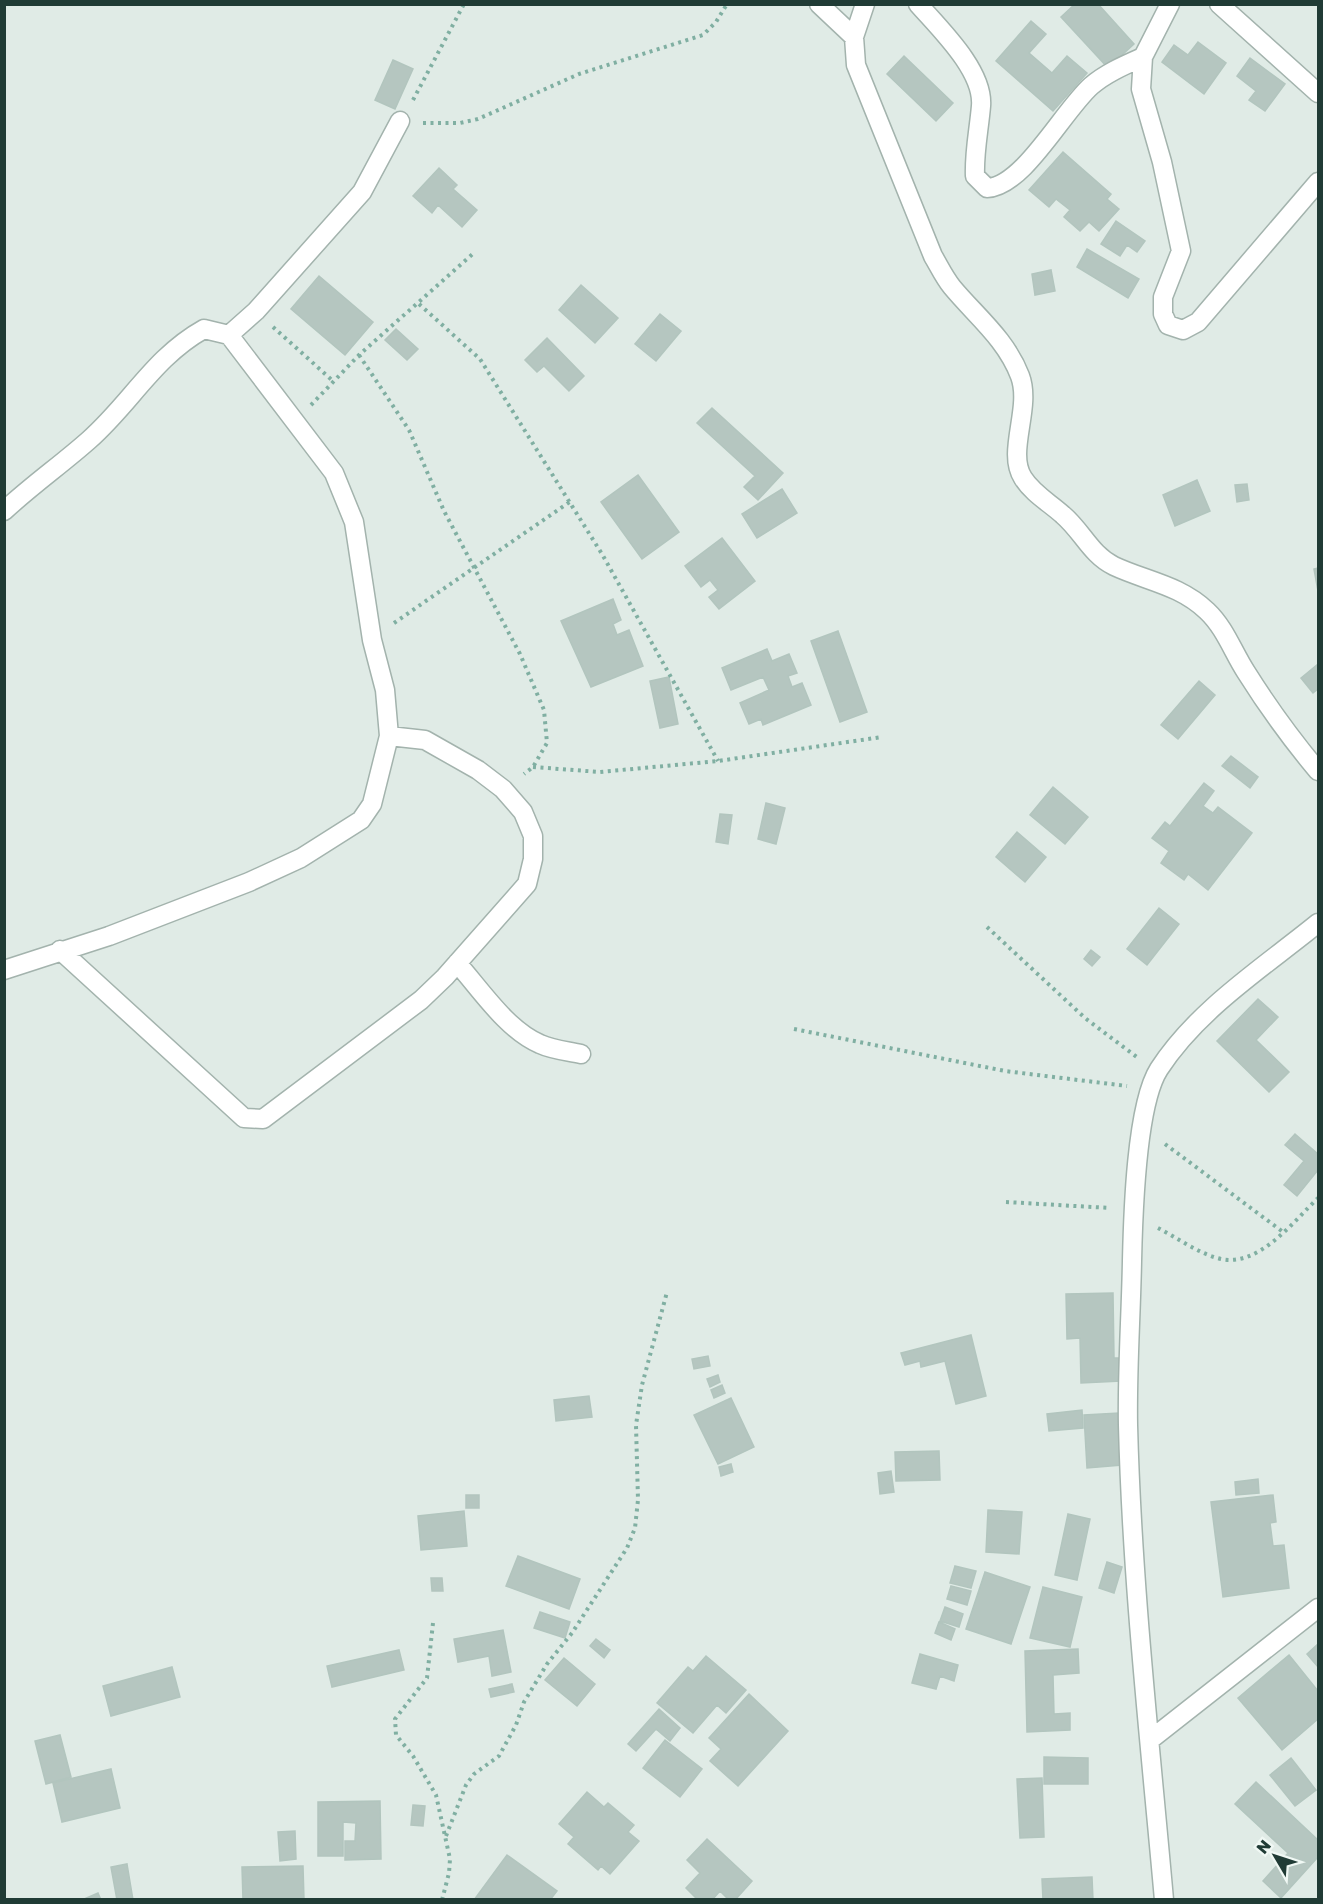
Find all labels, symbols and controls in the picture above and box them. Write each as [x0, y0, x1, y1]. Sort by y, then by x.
north arrow [1245, 1826, 1305, 1886]
text: N [1252, 1836, 1275, 1858]

